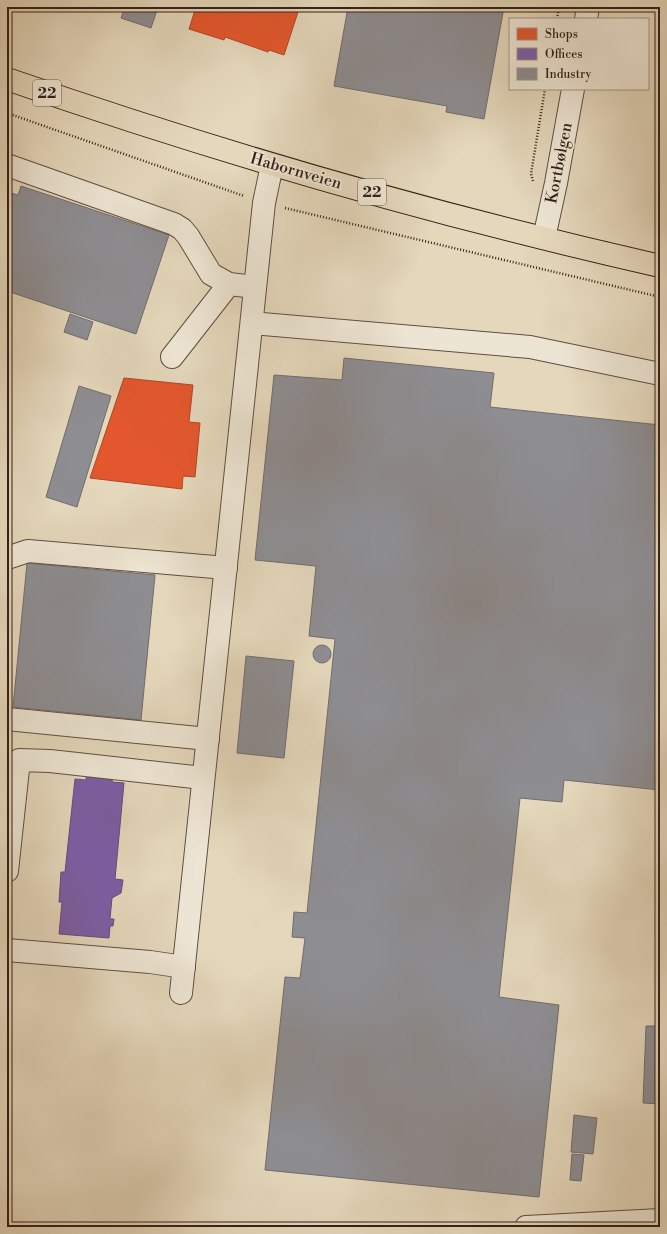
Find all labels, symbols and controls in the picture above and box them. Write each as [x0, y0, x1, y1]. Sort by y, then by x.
legend [509, 18, 649, 90]
text: Shops [545, 27, 578, 42]
text: Offices [545, 47, 583, 62]
text: Industry [545, 67, 592, 82]
road number: 22 [33, 80, 61, 106]
street label: Kortbølgen [541, 120, 577, 205]
street label: Habornveien [248, 148, 345, 194]
road number: 22 [358, 179, 386, 205]

